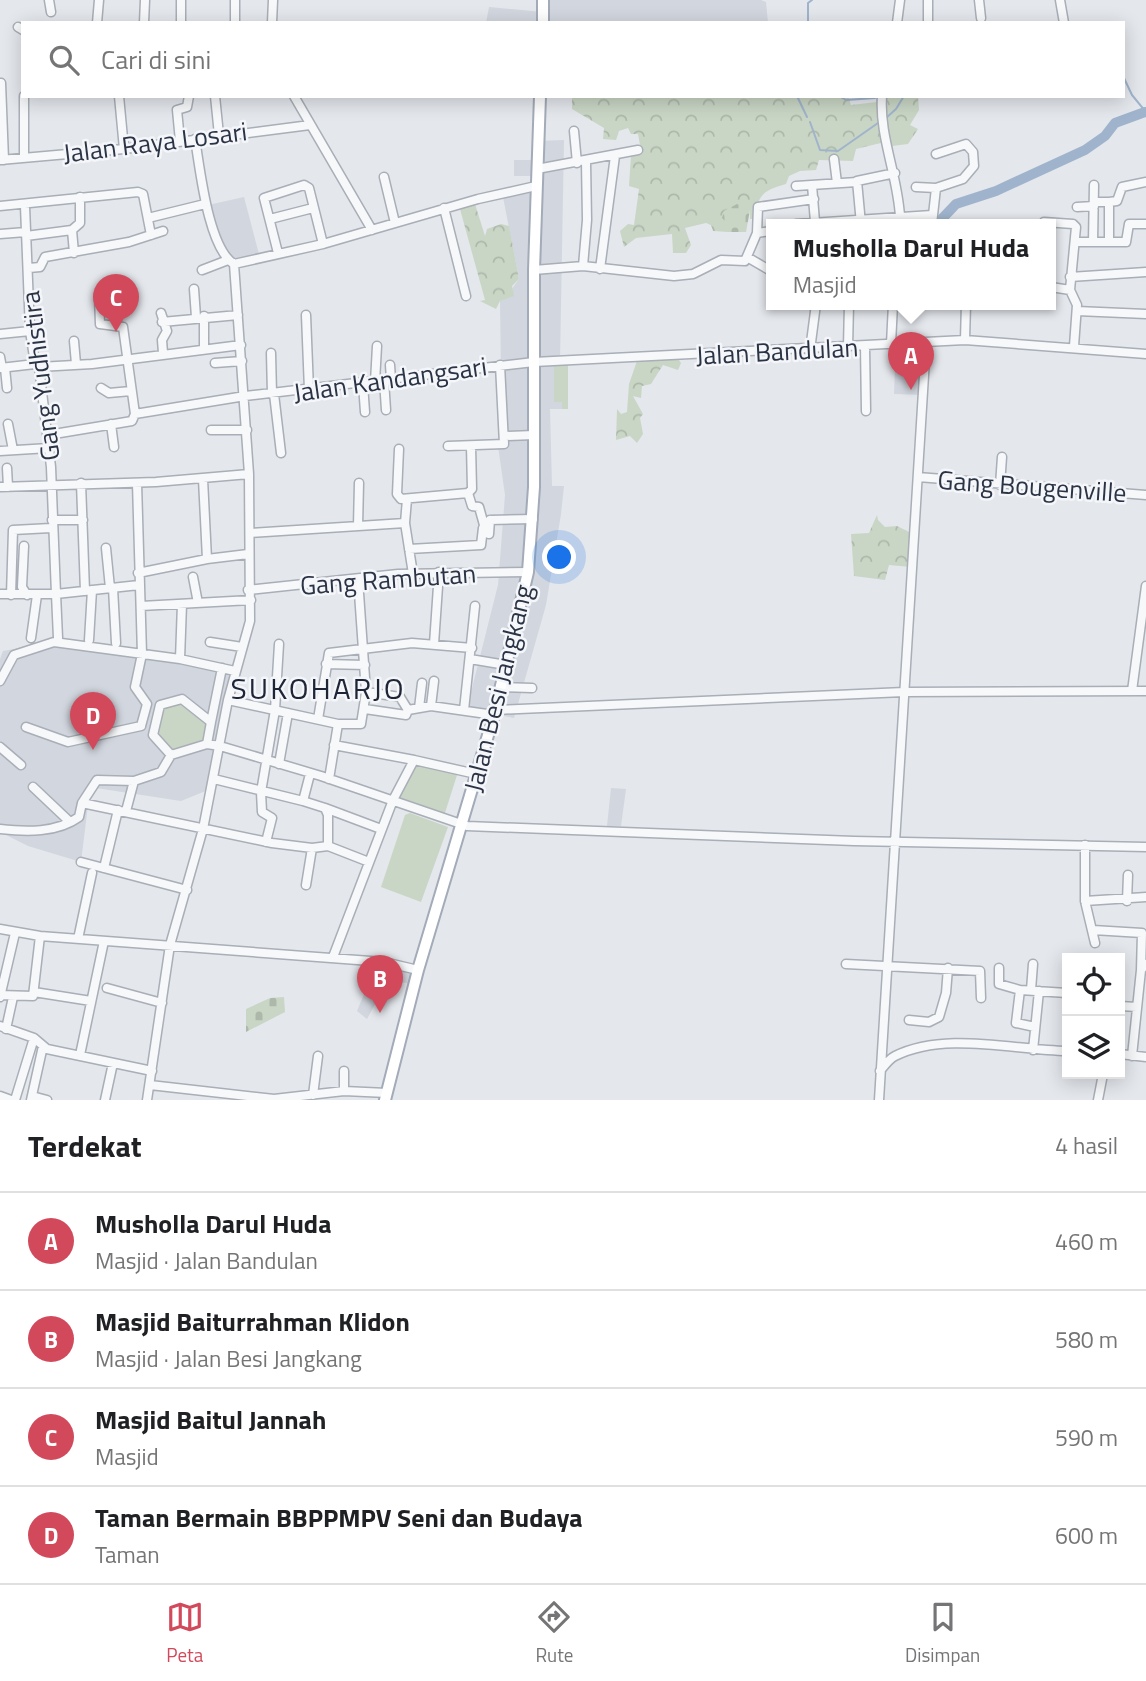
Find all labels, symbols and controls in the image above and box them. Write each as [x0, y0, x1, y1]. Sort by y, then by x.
search box [21, 21, 1125, 98]
text: Cari di sini [101, 40, 211, 79]
icon: search [45, 41, 83, 79]
street label: Jalan Raya Losari [61, 111, 249, 173]
popup [766, 219, 1056, 310]
text: Musholla Darul Huda [793, 228, 1029, 267]
text: Masjid [793, 267, 857, 302]
pin: C [93, 274, 139, 332]
street label: Gang Yudhistira [10, 289, 70, 463]
street label: Jalan Bandulan [695, 327, 859, 375]
pin: A [888, 332, 934, 390]
street label: Jalan Kandangsari [291, 346, 489, 412]
street label: Gang Bougenville [936, 460, 1128, 512]
your location [542, 540, 576, 574]
street label: Gang Rambutan [299, 553, 477, 605]
street label: Jalan Besi Jangkang [453, 580, 543, 796]
district label: SUKOHARJO [231, 665, 405, 711]
pin: D [70, 692, 116, 750]
map controls [1062, 953, 1125, 1079]
button: locate [1062, 953, 1125, 1016]
pin: B [357, 955, 403, 1013]
button: layers [1062, 1016, 1125, 1079]
text: Terdekat [28, 1123, 142, 1169]
text: 4 hasil [1055, 1128, 1118, 1163]
text: Musholla Darul Huda [95, 1204, 331, 1243]
text: A [44, 1224, 58, 1259]
text: 460 m [1055, 1224, 1118, 1259]
text: Masjid · Jalan Bandulan [95, 1243, 318, 1278]
text: Masjid Baiturrahman Klidon [95, 1302, 410, 1341]
text: B [44, 1322, 58, 1357]
text: 580 m [1055, 1322, 1118, 1357]
text: Masjid · Jalan Besi Jangkang [95, 1341, 362, 1376]
text: Masjid Baitul Jannah [95, 1400, 326, 1439]
text: C [45, 1420, 57, 1455]
text: 590 m [1055, 1420, 1118, 1455]
text: Masjid [95, 1439, 159, 1474]
text: Taman Bermain BBPPMPV Seni dan Budaya [95, 1498, 583, 1537]
text: D [44, 1518, 58, 1553]
text: 600 m [1055, 1518, 1118, 1553]
text: Taman [95, 1537, 160, 1572]
tab: Peta [166, 1598, 204, 1669]
tab: Rute [535, 1598, 573, 1669]
tab: Disimpan [905, 1598, 980, 1669]

